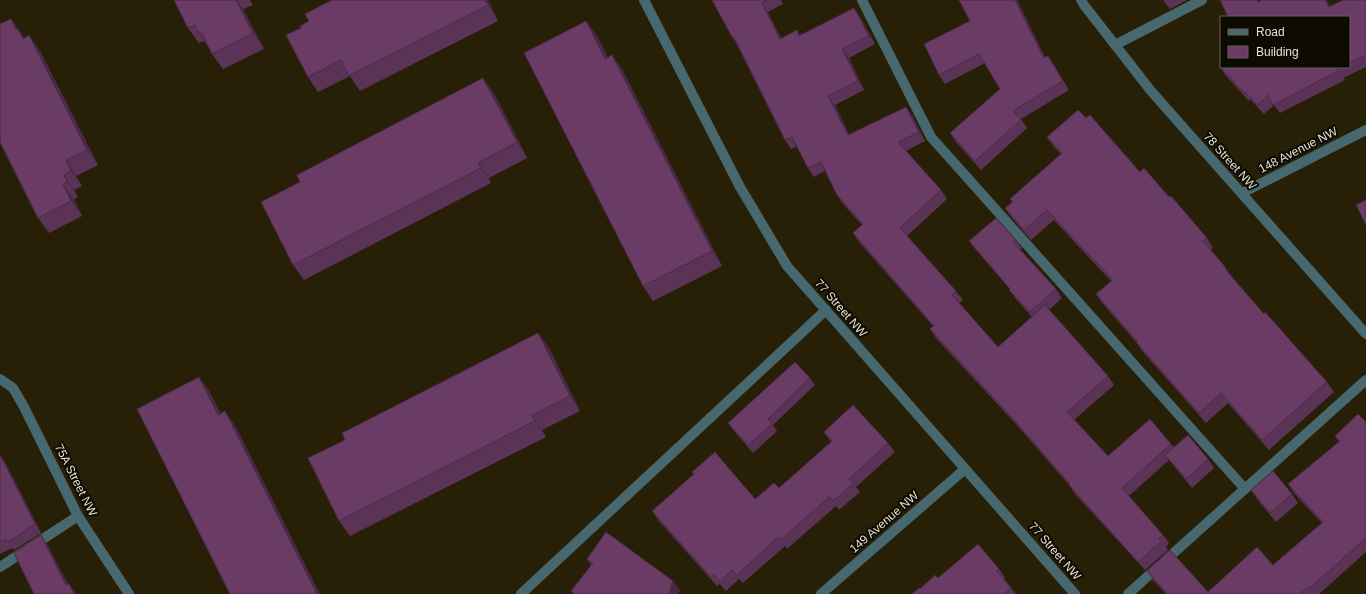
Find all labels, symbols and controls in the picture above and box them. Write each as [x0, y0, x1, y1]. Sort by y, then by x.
legend [1220, 16, 1350, 68]
text: Road [1256, 25, 1285, 39]
text: Building [1256, 45, 1299, 59]
street label: 148 Avenue NW [1256, 124, 1340, 176]
street label: 78 Street NW [1201, 130, 1260, 193]
street label: 77 Street NW [812, 276, 870, 340]
street label: 75A Street NW [52, 441, 101, 519]
street label: 149 Avenue NW [847, 488, 922, 556]
street label: 77 Street NW [1026, 519, 1084, 583]

